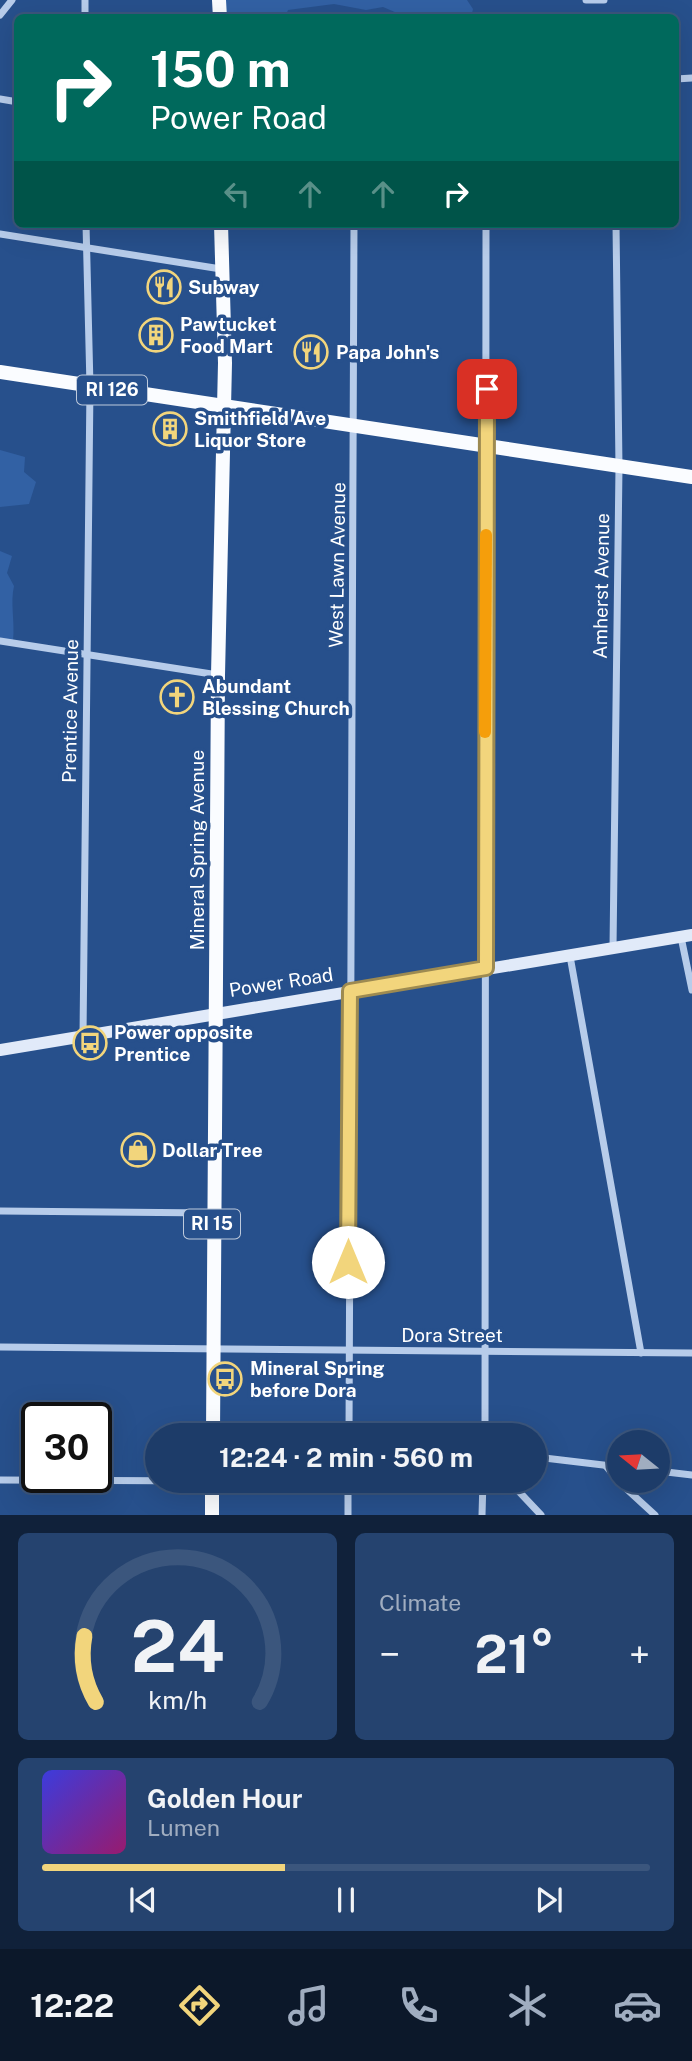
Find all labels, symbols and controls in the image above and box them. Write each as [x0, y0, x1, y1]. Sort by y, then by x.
text: 150 m [150, 40, 291, 98]
icon: right [35, 42, 126, 133]
text: Power Road [150, 99, 327, 136]
icon: left [218, 175, 256, 213]
icon: ahead [291, 175, 329, 213]
icon: ahead [364, 175, 402, 213]
icon: right [437, 175, 475, 213]
restaurant icon: Subway [145, 268, 183, 306]
place label: Subway [188, 276, 260, 298]
place label: Pawtucket Food Mart [180, 313, 276, 357]
building icon: Pawtucket Food Mart [137, 316, 175, 354]
restaurant icon: Papa John's [292, 333, 330, 371]
place label: Papa John's [336, 341, 439, 363]
pin [457, 359, 517, 419]
icon: arrive [468, 370, 506, 408]
road number: RI 126 [77, 376, 147, 404]
place label: Smithfield Ave Liquor Store [194, 407, 326, 451]
building icon: Smithfield Ave Liquor Store [151, 410, 189, 448]
street label: West Lawn Avenue [325, 482, 349, 648]
street label: Amherst Avenue [589, 513, 613, 659]
street label: Prentice Avenue [58, 639, 82, 783]
place label: Abundant Blessing Church [202, 675, 350, 719]
church icon: Abundant Blessing Church [158, 678, 196, 716]
street label: Mineral Spring Avenue [186, 750, 208, 950]
street label: Power Road [227, 963, 335, 1001]
place label: Power opposite Prentice [114, 1021, 253, 1065]
bus stop icon: Power opposite Prentice [71, 1024, 109, 1062]
shop icon: Dollar Tree [119, 1131, 157, 1169]
place label: Dollar Tree [162, 1139, 263, 1161]
road number: RI 15 [184, 1210, 240, 1238]
position arrow [311, 1225, 385, 1299]
street label: Dora Street [401, 1324, 503, 1346]
place label: Mineral Spring before Dora [250, 1357, 385, 1401]
bus stop icon: Mineral Spring before Dora [206, 1360, 244, 1398]
speed limit sign: 30 [21, 1402, 112, 1493]
north arrow [607, 1430, 670, 1493]
map controls [607, 1430, 670, 1493]
text: 12:24 · 2 min · 560 m [219, 1442, 473, 1473]
text: Climate [379, 1589, 461, 1616]
text: 24 [131, 1604, 224, 1689]
text: 21° [475, 1624, 554, 1685]
text: − [379, 1632, 400, 1677]
text: + [629, 1632, 650, 1677]
text: km/h [148, 1685, 207, 1715]
text: Golden Hour [147, 1783, 302, 1814]
text: Lumen [147, 1814, 220, 1841]
icon: previous [124, 1881, 162, 1919]
icon: pause [327, 1881, 365, 1919]
icon: next [530, 1881, 568, 1919]
icon: directions [175, 1981, 224, 2030]
icon: music [284, 1981, 333, 2030]
icon: phone [394, 1981, 443, 2030]
icon: climate [503, 1981, 552, 2030]
icon: car [613, 1981, 662, 2030]
text: 12:22 [30, 1987, 114, 2024]

